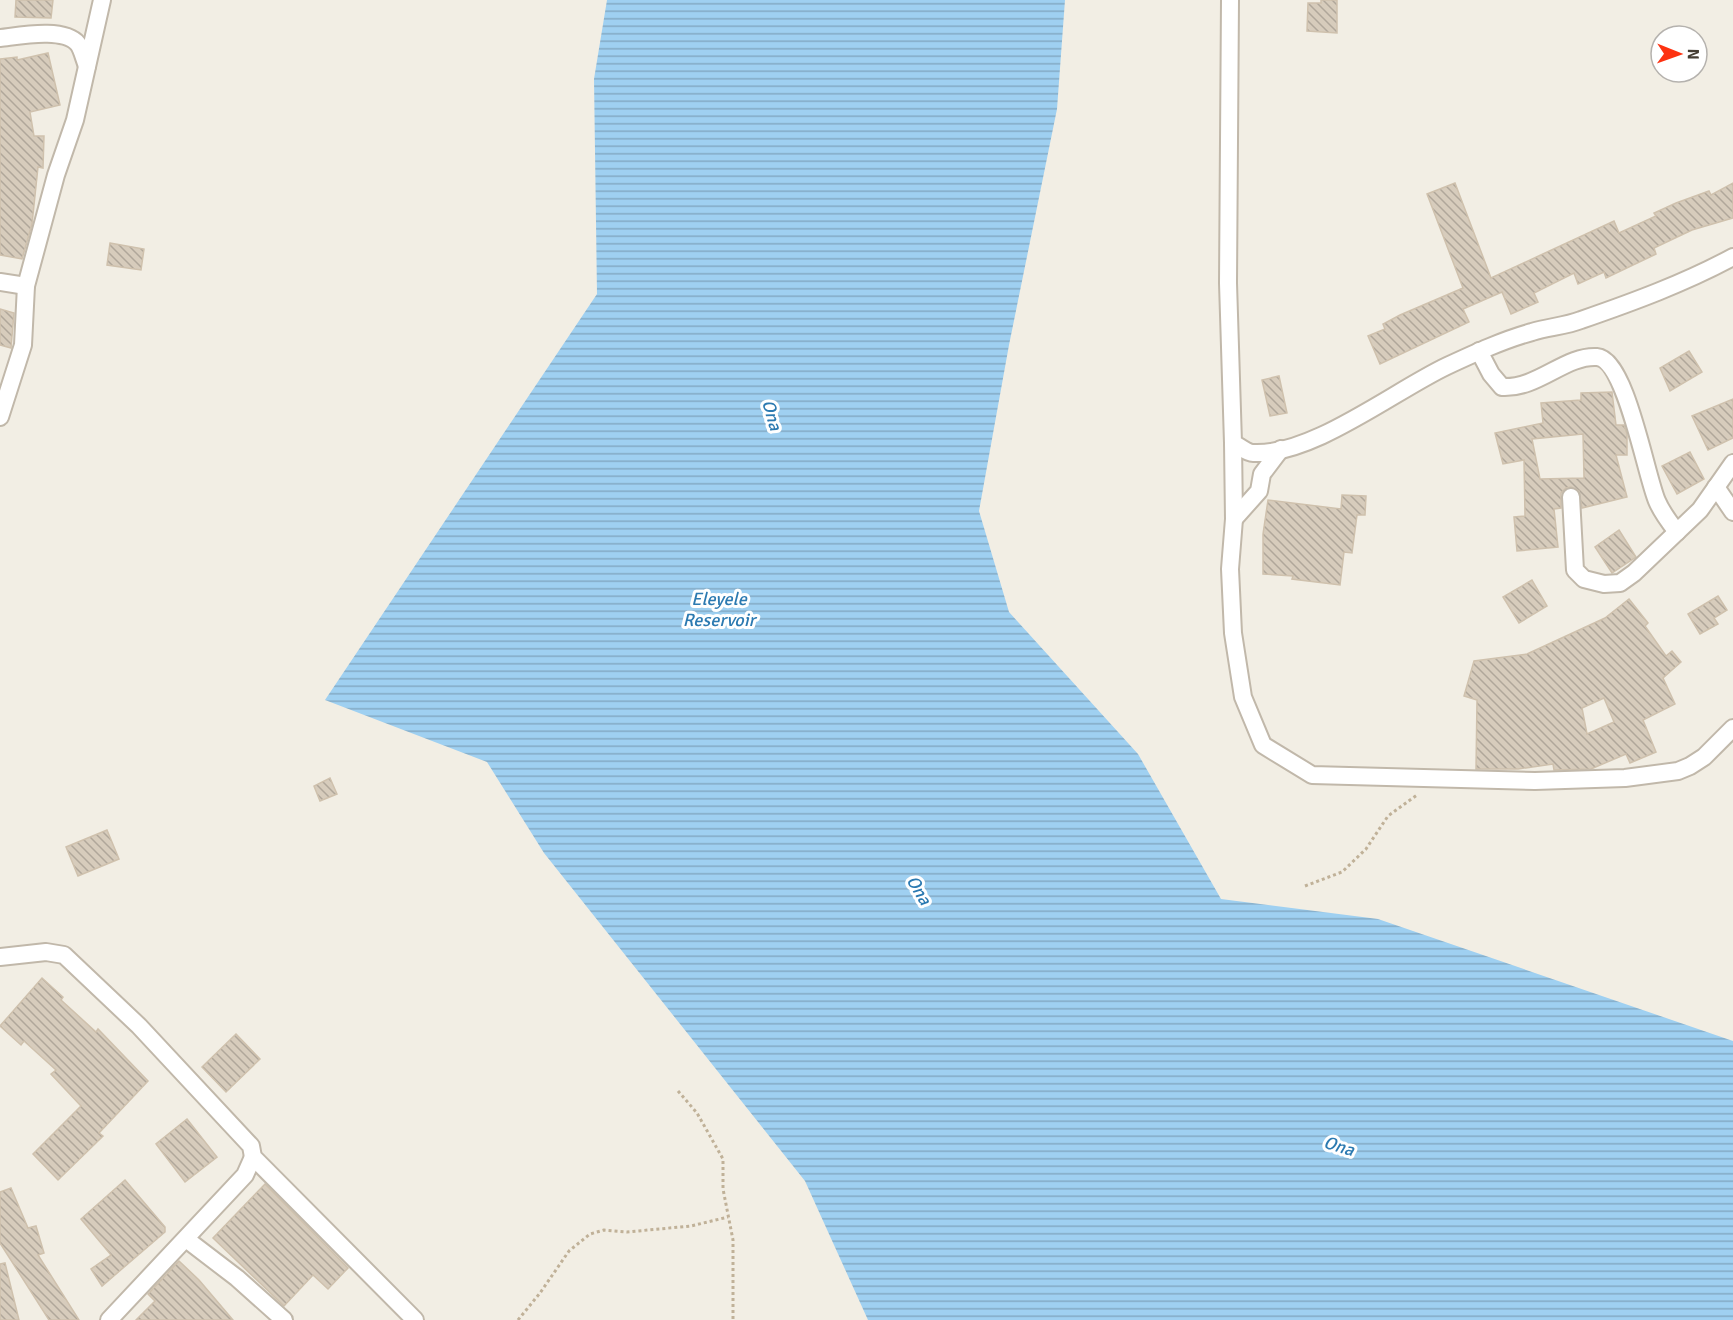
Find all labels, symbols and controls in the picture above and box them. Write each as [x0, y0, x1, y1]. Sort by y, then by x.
north arrow [1649, 24, 1709, 84]
text: N [1683, 49, 1703, 60]
water label: Ona [757, 397, 787, 434]
water label: Eleyele Reservoir [683, 588, 758, 631]
water label: Ona [902, 871, 937, 910]
water label: Ona [1321, 1131, 1358, 1161]

